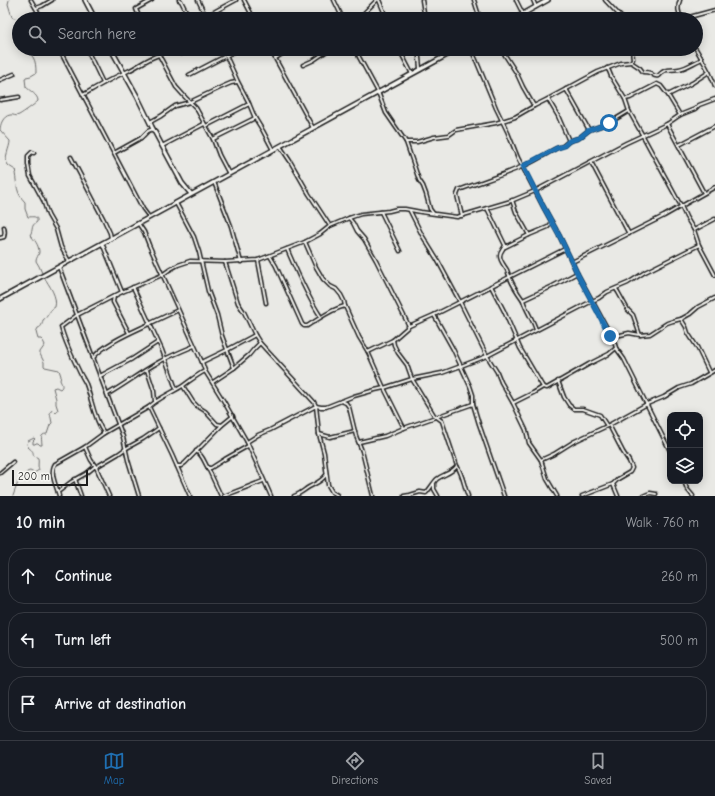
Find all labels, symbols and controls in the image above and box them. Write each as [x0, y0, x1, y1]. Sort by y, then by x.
search box [12, 12, 703, 56]
icon: search [26, 23, 48, 45]
text: Search here [58, 25, 136, 43]
route start [600, 114, 618, 132]
route end [601, 327, 619, 345]
map controls [667, 412, 703, 484]
button: locate [667, 412, 703, 448]
button: layers [667, 448, 703, 484]
scale bar [12, 468, 88, 487]
text: 200 m [18, 470, 50, 483]
text: 10 min [16, 513, 65, 532]
text: Walk · 760 m [626, 515, 699, 530]
icon: ahead [17, 565, 39, 587]
text: Continue [55, 567, 112, 585]
text: 260 m [661, 569, 698, 584]
icon: left [17, 629, 39, 651]
text: Turn left [55, 631, 111, 649]
text: 500 m [660, 633, 698, 648]
icon: arrive [17, 693, 39, 715]
text: Arrive at destination [55, 695, 186, 713]
tab: Map [103, 750, 125, 787]
tab: Directions [331, 750, 378, 787]
tab: Saved [584, 750, 612, 787]

